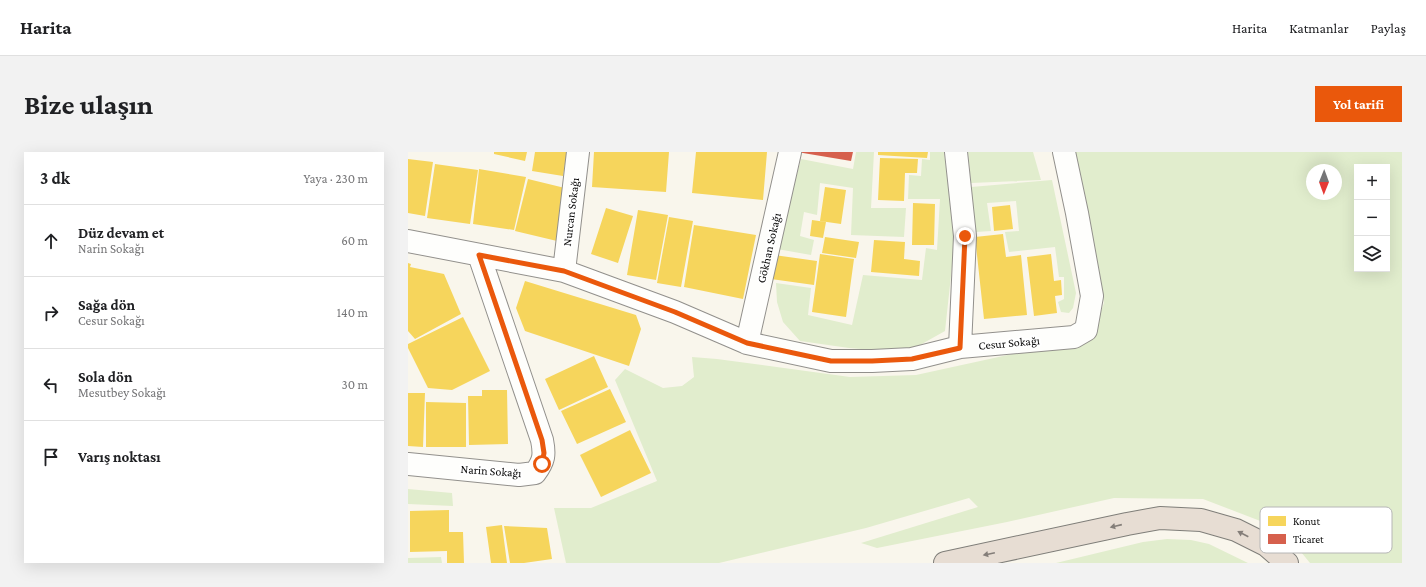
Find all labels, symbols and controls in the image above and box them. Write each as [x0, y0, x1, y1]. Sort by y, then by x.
text: Harita [20, 17, 71, 38]
text: Harita [1232, 20, 1267, 36]
text: Katmanlar [1289, 20, 1349, 36]
text: Paylaş [1371, 20, 1406, 36]
button: Yol tarifi [1315, 86, 1402, 122]
text: Bize ulaşın [24, 89, 153, 120]
north arrow [1306, 164, 1342, 200]
map controls [1354, 164, 1390, 272]
button: + [1354, 164, 1390, 200]
text: 3 dk [40, 169, 70, 188]
text: Yaya · 230 m [303, 171, 368, 186]
street label: Nurcan Sokağı [560, 177, 582, 247]
button: − [1354, 200, 1390, 236]
street label: Gökhan Sokağı [754, 211, 784, 285]
text: Düz devam et [78, 225, 164, 241]
route end [956, 227, 974, 245]
icon: ahead [40, 230, 62, 252]
text: 60 m [341, 233, 368, 248]
button: layers [1354, 236, 1390, 272]
text: Narin Sokağı [78, 241, 144, 256]
text: Sağa dön [78, 297, 135, 313]
icon: right [40, 302, 62, 324]
text: 140 m [337, 305, 368, 320]
text: Cesur Sokağı [78, 313, 145, 328]
street label: Cesur Sokağı [978, 333, 1040, 353]
text: Sola dön [78, 369, 133, 385]
icon: left [40, 374, 62, 396]
text: 30 m [342, 377, 368, 392]
text: Mesutbey Sokağı [78, 385, 166, 400]
icon: arrive [40, 446, 62, 468]
text: Varış noktası [78, 449, 161, 465]
route start [533, 455, 551, 473]
street label: Narin Sokağı [460, 462, 522, 480]
legend [1260, 507, 1392, 553]
text: Konut [1293, 515, 1320, 527]
one-way arrow [1110, 524, 1123, 530]
one-way arrow [1238, 531, 1249, 537]
text: Ticaret [1293, 533, 1324, 545]
one-way arrow [983, 551, 995, 557]

